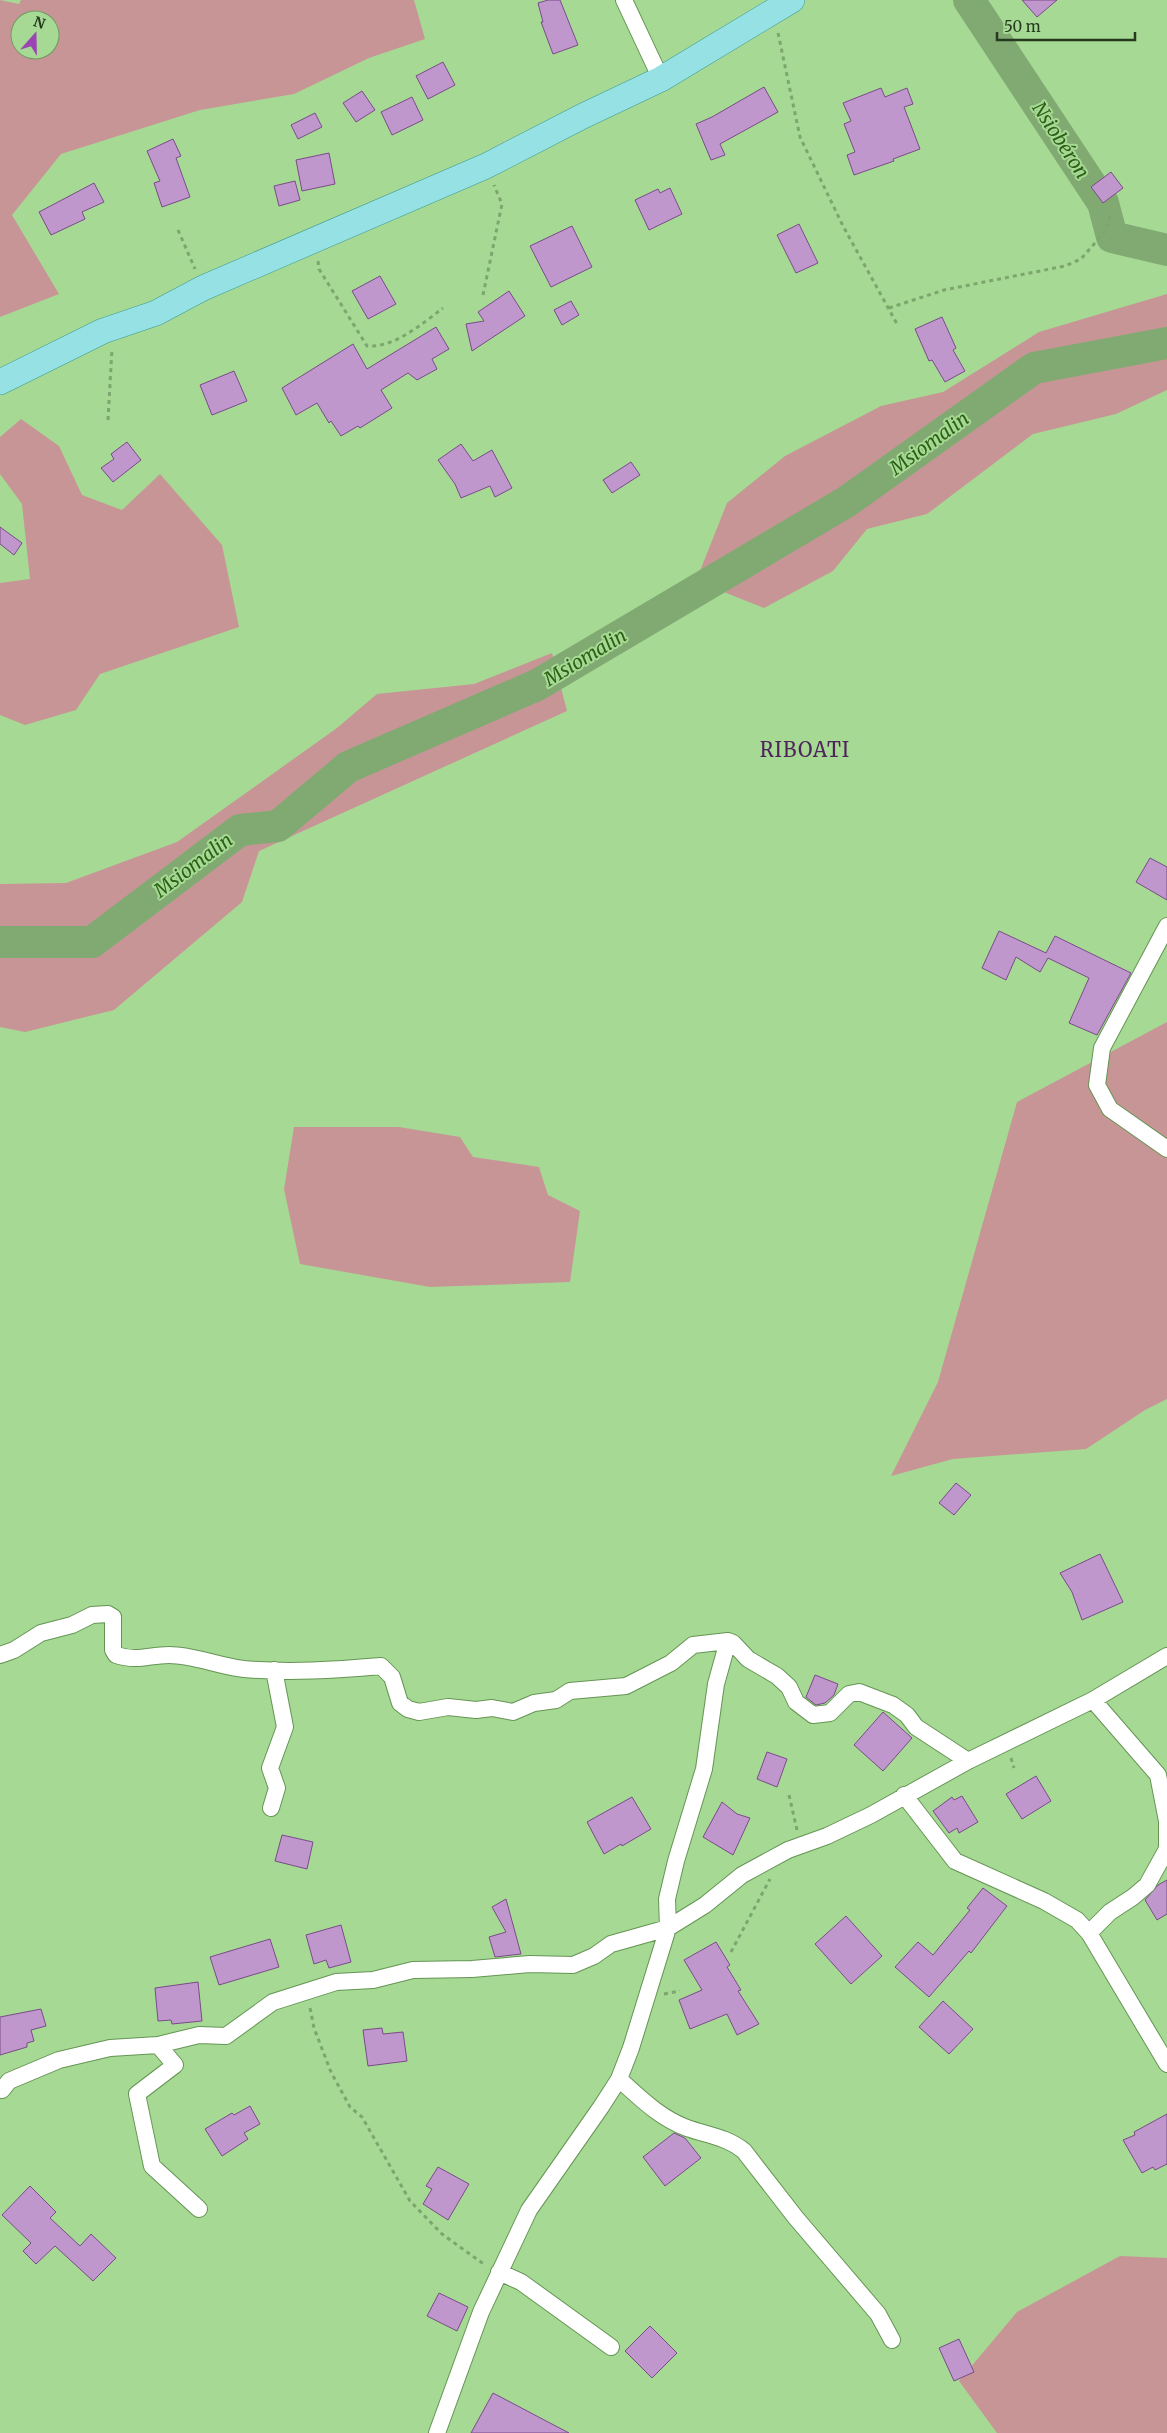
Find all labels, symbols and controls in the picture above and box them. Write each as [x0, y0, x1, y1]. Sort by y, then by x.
north arrow [10, 10, 60, 60]
scale bar [997, 10, 1134, 42]
text: N [31, 12, 48, 33]
text: 50 m [1004, 17, 1041, 36]
water label: Nsiobéron [1027, 97, 1095, 183]
water label: Msiomalin [884, 406, 973, 480]
water label: Msiomalin [538, 623, 631, 692]
district label: RIBOATI [760, 737, 850, 762]
water label: Msiomalin [148, 828, 237, 903]

